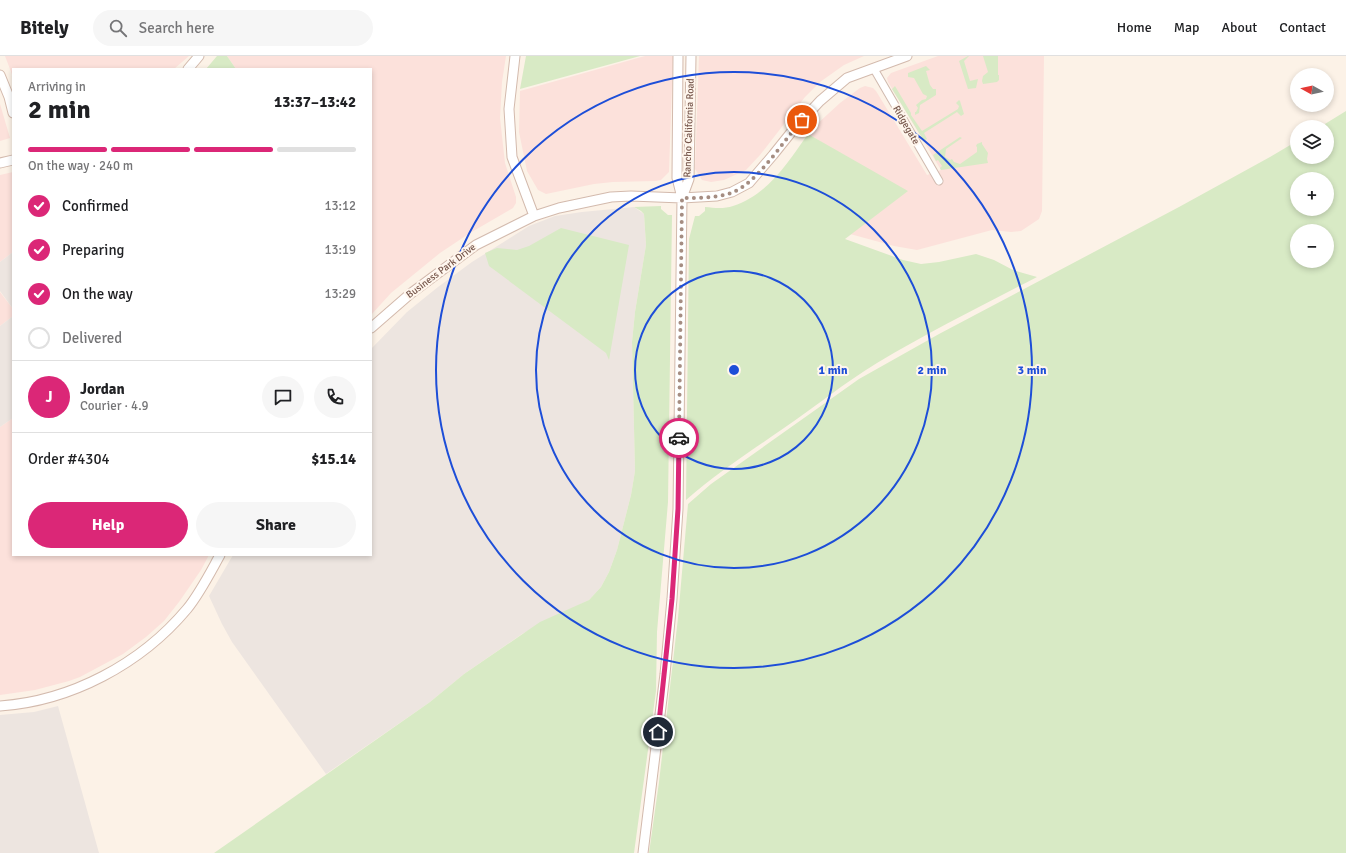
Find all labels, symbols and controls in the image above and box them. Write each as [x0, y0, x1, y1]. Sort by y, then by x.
search box [93, 10, 373, 46]
text: Bitely [20, 16, 69, 40]
icon: search [107, 17, 129, 39]
text: Search here [139, 19, 214, 37]
text: Home [1117, 19, 1152, 36]
text: Map [1174, 19, 1199, 36]
text: About [1221, 19, 1257, 36]
text: Contact [1279, 19, 1326, 36]
north arrow [1290, 68, 1334, 112]
map controls [1290, 68, 1334, 268]
street label: Rancho California Road [681, 78, 697, 178]
text: Arriving in [28, 79, 86, 95]
text: 13:37–13:42 [274, 93, 356, 111]
text: 2 min [28, 94, 91, 126]
pin [785, 103, 819, 137]
street label: Ridgegate [890, 103, 922, 147]
icon: bag [791, 109, 813, 131]
button: layers [1290, 120, 1334, 164]
text: On the way · 240 m [28, 158, 133, 174]
button: + [1290, 172, 1334, 216]
icon: check [28, 195, 50, 217]
text: Confirmed [62, 197, 129, 215]
text: 13:12 [324, 198, 356, 214]
button: − [1290, 224, 1334, 268]
icon: check [28, 239, 50, 261]
text: Preparing [62, 241, 125, 259]
street label: Business Park Drive [404, 241, 478, 301]
text: 13:19 [324, 242, 356, 258]
icon: check [28, 283, 50, 305]
text: On the way [62, 285, 133, 303]
text: 13:29 [324, 286, 356, 302]
text: Delivered [62, 329, 122, 347]
centre of rings [727, 363, 741, 377]
text: 1 min [819, 363, 848, 378]
text: 2 min [918, 363, 947, 378]
text: 3 min [1018, 363, 1047, 378]
button: chat [262, 376, 304, 418]
button: phone [314, 376, 356, 418]
text: Jordan [80, 380, 125, 398]
text: J [45, 388, 53, 406]
text: Courier · 4.9 [80, 398, 149, 414]
courier [659, 418, 699, 458]
icon: car [668, 427, 690, 449]
text: Order #4304 [28, 450, 110, 468]
text: $15.14 [311, 450, 356, 468]
button: Help [28, 502, 188, 548]
button: Share [196, 502, 356, 548]
pin [641, 715, 675, 749]
icon: home [647, 721, 669, 743]

